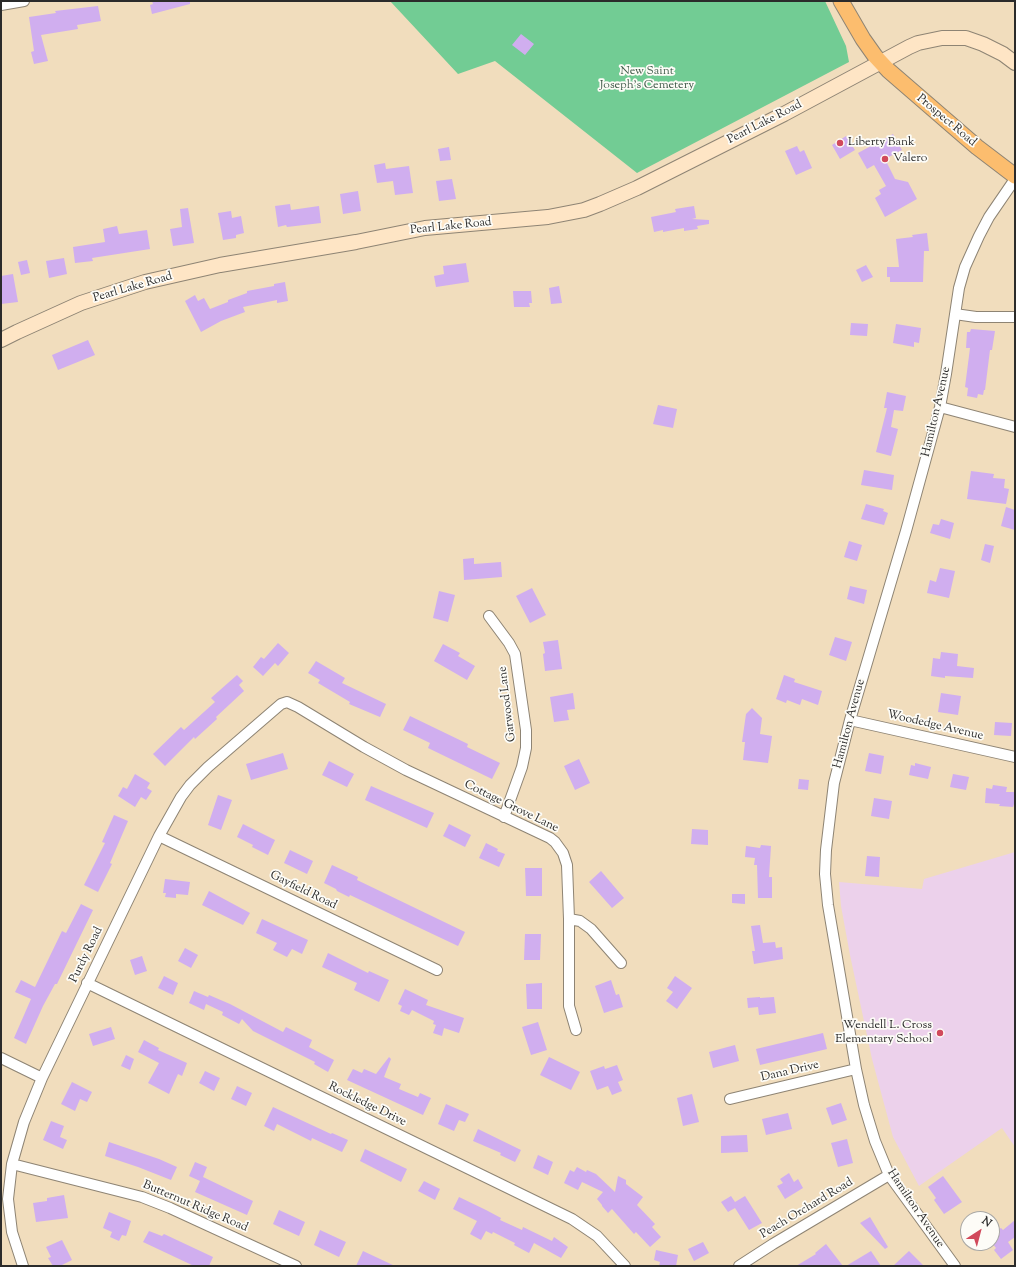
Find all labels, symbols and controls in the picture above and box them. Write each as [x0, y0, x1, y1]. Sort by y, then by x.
park label: New Saint Joseph's Cemetery [600, 65, 694, 93]
street label: Prospect Road [913, 92, 979, 150]
street label: Pearl Lake Road [725, 98, 805, 148]
place label: Liberty Bank [848, 136, 915, 150]
marker: Liberty Bank [835, 138, 845, 148]
place label: Valero [893, 152, 927, 166]
marker: Valero [880, 154, 890, 164]
street label: Pearl Lake Road [410, 216, 492, 238]
street label: Pearl Lake Road [92, 270, 174, 306]
street label: Hamilton Avenue [920, 366, 954, 458]
street label: Garwood Lane [496, 665, 520, 743]
street label: Hamilton Avenue [831, 678, 869, 770]
street label: Woodedge Avenue [886, 708, 984, 744]
street label: Cottage Grove Lane [461, 778, 561, 836]
street label: Gayfield Road [267, 869, 339, 913]
street label: Purdy Road [67, 925, 107, 985]
place label: Wendell L. Cross Elementary School [835, 1019, 932, 1047]
marker: Wendell L. Cross Elementary School [935, 1028, 945, 1038]
street label: Dana Drive [760, 1058, 820, 1086]
street label: Rockledge Drive [326, 1080, 408, 1130]
street label: Hamilton Avenue [883, 1167, 947, 1251]
street label: Peach Orchard Road [758, 1176, 856, 1242]
street label: Butternut Ridge Road [140, 1178, 250, 1236]
north arrow [960, 1211, 1000, 1251]
text: N [978, 1213, 995, 1231]

